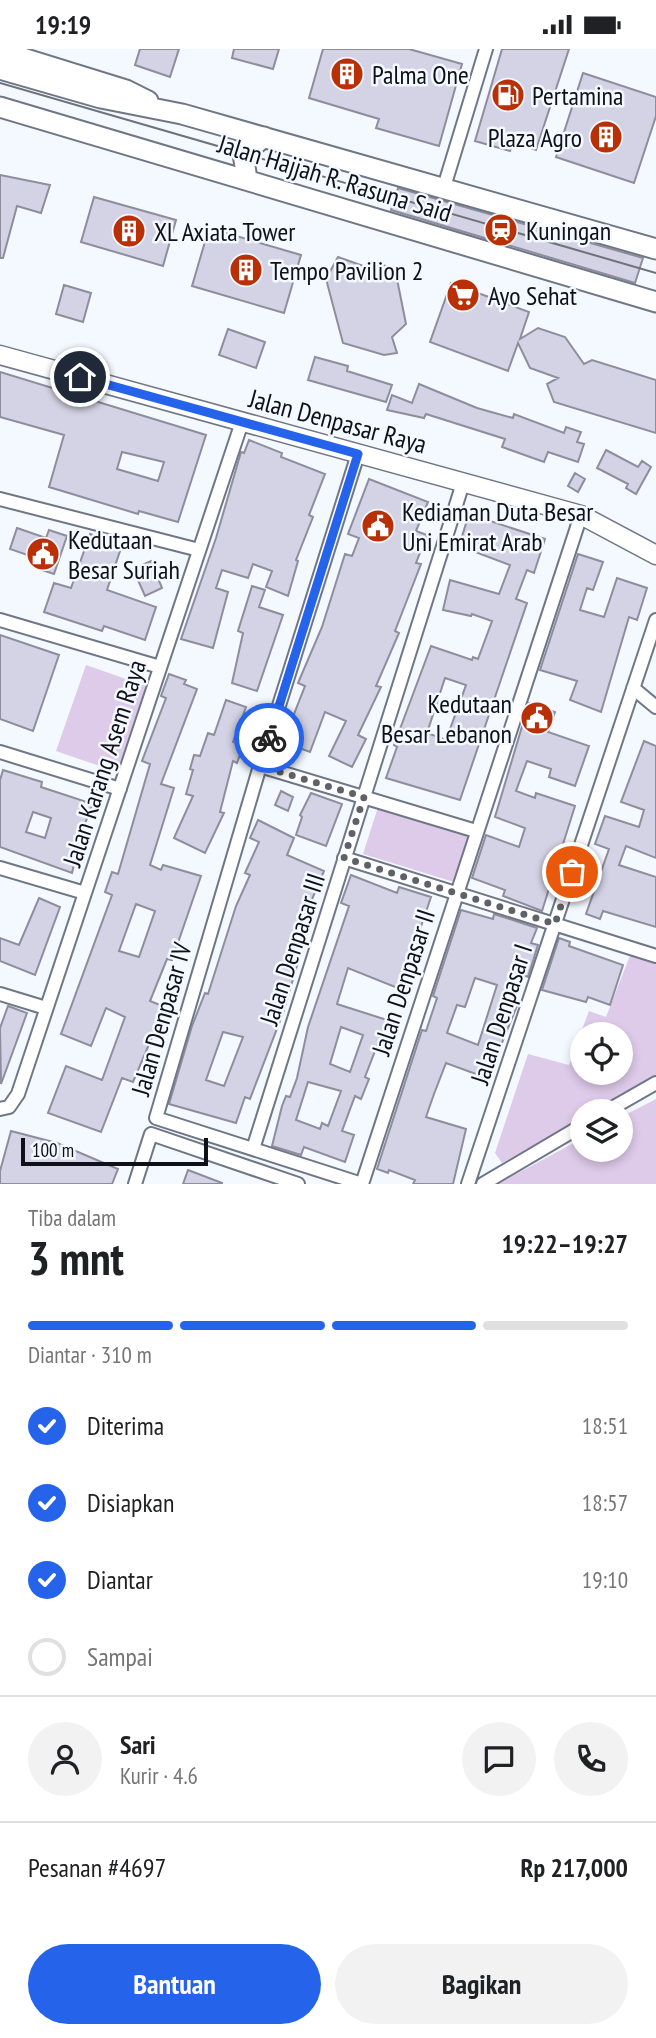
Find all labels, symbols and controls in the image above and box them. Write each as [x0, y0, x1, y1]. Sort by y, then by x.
text: 19:19 [35, 8, 91, 41]
building icon: Palma One [328, 55, 366, 93]
place label: Palma One [372, 58, 469, 91]
fuel station icon: Pertamina [489, 76, 527, 114]
place label: Pertamina [532, 79, 623, 112]
building icon: Plaza Agro [587, 118, 625, 156]
place label: Plaza Agro [488, 121, 582, 154]
street label: Jalan Hajjah R. Rasuna Said [213, 126, 456, 229]
station icon: Kuningan [482, 211, 520, 249]
building icon: XL Axiata Tower [110, 212, 148, 250]
place label: Kuningan [526, 214, 611, 247]
place label: XL Axiata Tower [154, 215, 295, 248]
building icon: Tempo Pavilion 2 [227, 251, 265, 289]
place label: Tempo Pavilion 2 [270, 254, 423, 287]
supermarket icon: Ayo Sehat [444, 276, 482, 314]
place label: Ayo Sehat [488, 279, 577, 312]
pin [50, 347, 110, 407]
icon: home [61, 358, 99, 396]
street label: Jalan Denpasar Raya [245, 381, 430, 461]
place label: Kediaman Duta Besar Uni Emirat Arab [402, 495, 593, 558]
public building icon: Kediaman Duta Besar Uni Emirat Arab [359, 507, 397, 545]
place label: Kedutaan Besar Suriah [68, 523, 180, 586]
public building icon: Kedutaan Besar Suriah [24, 535, 62, 573]
street label: Jalan Karang Asem Raya [55, 656, 153, 871]
place label: Kedutaan Besar Lebanon [381, 687, 512, 750]
public building icon: Kedutaan Besar Lebanon [518, 699, 556, 737]
courier [234, 703, 304, 773]
icon: bike [250, 719, 288, 757]
pin [542, 842, 602, 902]
icon: bag [553, 853, 591, 891]
street label: Jalan Denpasar III [252, 869, 332, 1030]
street label: Jalan Denpasar II [364, 905, 442, 1060]
street label: Jalan Denpasar IV [123, 938, 199, 1100]
street label: Jalan Denpasar I [463, 940, 539, 1089]
map controls [570, 1022, 633, 1162]
button: locate [570, 1022, 633, 1085]
button: layers [570, 1099, 633, 1162]
scale bar [21, 1135, 208, 1167]
text: 100 m [32, 1138, 74, 1162]
text: Tiba dalam [28, 1203, 116, 1232]
text: 19:22–19:27 [501, 1227, 628, 1260]
text: 3 mnt [28, 1228, 124, 1288]
text: Diantar · 310 m [28, 1340, 152, 1369]
icon: check [28, 1407, 66, 1445]
text: Diterima [87, 1409, 164, 1442]
text: 18:51 [582, 1411, 628, 1440]
icon: check [28, 1484, 66, 1522]
text: Disiapkan [87, 1486, 174, 1519]
text: 18:57 [582, 1488, 628, 1517]
icon: check [28, 1561, 66, 1599]
text: Diantar [87, 1563, 153, 1596]
text: 19:10 [582, 1565, 628, 1594]
text: Sampai [87, 1640, 153, 1673]
button: person [28, 1722, 102, 1796]
button: chat [462, 1722, 536, 1796]
button: phone [554, 1722, 628, 1796]
text: Sari [120, 1728, 156, 1761]
text: Kurir · 4.6 [120, 1761, 198, 1790]
text: Pesanan #4697 [28, 1851, 166, 1884]
text: Rp 217,000 [520, 1851, 628, 1884]
button: Bantuan [28, 1944, 321, 2024]
button: Bagikan [335, 1944, 628, 2024]

